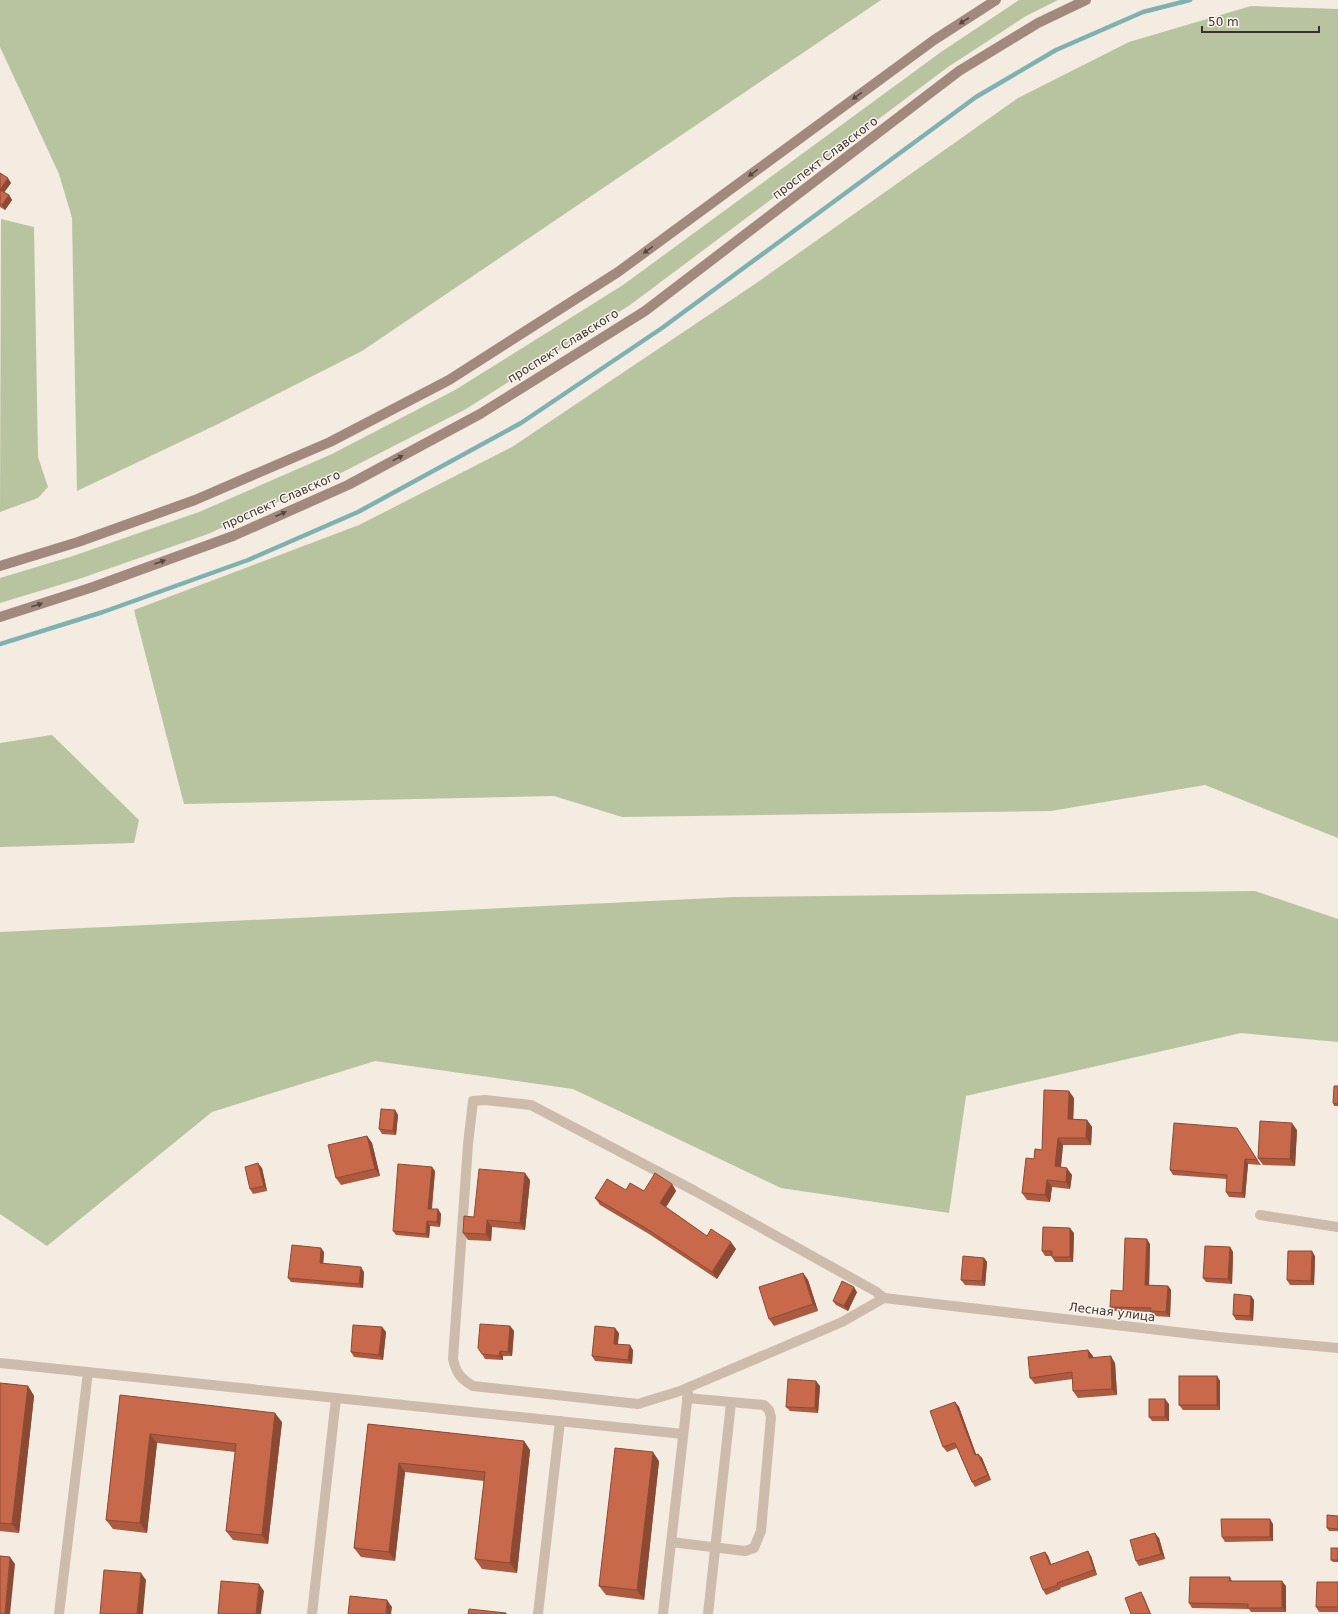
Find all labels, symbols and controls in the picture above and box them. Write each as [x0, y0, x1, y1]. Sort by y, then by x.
scale bar [1202, 8, 1319, 34]
text: 50 m [1208, 15, 1239, 29]
one-way arrow [958, 17, 969, 25]
one-way arrow [852, 92, 863, 100]
street label: проспект Славского [770, 114, 880, 202]
one-way arrow [747, 169, 758, 177]
one-way arrow [642, 246, 653, 254]
street label: проспект Славского [505, 306, 621, 386]
one-way arrow [392, 454, 404, 461]
street label: проспект Славского [220, 468, 342, 532]
one-way arrow [275, 511, 287, 517]
one-way arrow [154, 559, 166, 565]
one-way arrow [31, 602, 43, 608]
street label: Лесная улица [1068, 1300, 1156, 1324]

